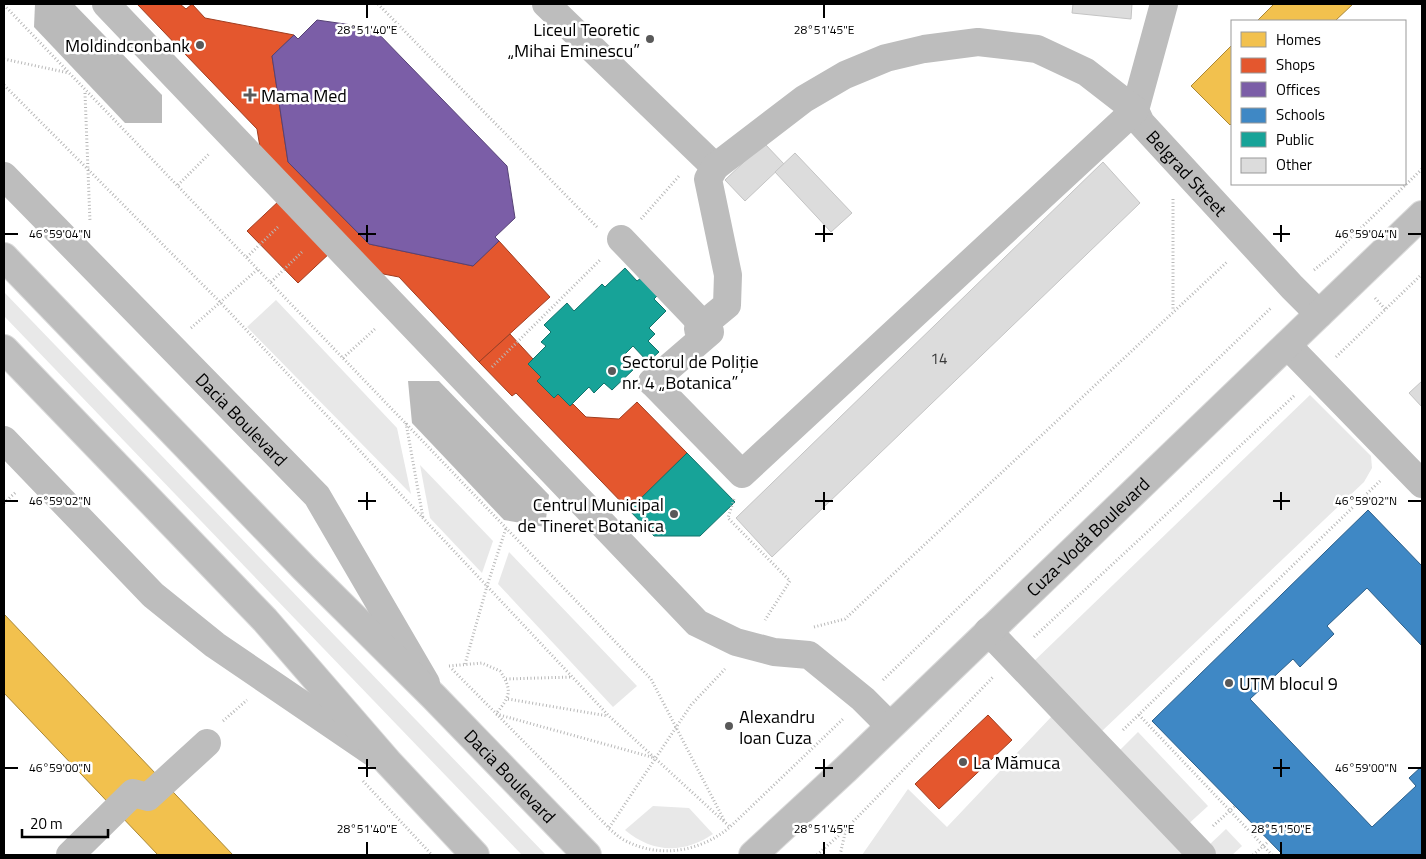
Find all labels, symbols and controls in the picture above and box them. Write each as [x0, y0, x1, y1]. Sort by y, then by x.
place label: Liceul Teoretic „Mihai Eminescu” [508, 16, 640, 64]
text: 28°51'40"E [337, 20, 398, 39]
text: 28°51'45"E [794, 20, 855, 39]
legend [1231, 20, 1406, 185]
text: Homes [1276, 28, 1321, 51]
place label: Moldindconbank [65, 32, 190, 59]
marker: Liceul Teoretic „Mihai Eminescu” [644, 33, 656, 45]
marker: Moldindconbank [194, 39, 206, 51]
text: Shops [1276, 53, 1315, 76]
text: Offices [1276, 78, 1320, 101]
place label: Mama Med [261, 82, 347, 109]
marker: Mama Med [243, 88, 257, 102]
text: Schools [1276, 103, 1325, 126]
street label: Belgrad Street [1140, 124, 1234, 223]
text: Public [1276, 128, 1314, 151]
text: Other [1276, 153, 1312, 176]
text: 46°59'04"N [29, 224, 91, 243]
text: 46°59'04"N [1335, 224, 1397, 243]
house number: 14 [931, 347, 947, 370]
place label: Sectorul de Poliție nr. 4 „Botanica” [622, 348, 759, 396]
marker: Sectorul de Poliție nr. 4 „Botanica” [606, 365, 618, 377]
street label: Dacia Boulevard [189, 366, 294, 472]
street label: Cuza-Vodă Boulevard [1020, 471, 1155, 602]
text: 46°59'02"N [29, 491, 91, 510]
place label: Centrul Municipal de Tineret Botanica [518, 491, 664, 539]
text: 46°59'02"N [1335, 491, 1397, 510]
marker: Centrul Municipal de Tineret Botanica [668, 508, 680, 520]
place label: UTM blocul 9 [1239, 670, 1338, 697]
marker: UTM blocul 9 [1223, 677, 1235, 689]
place label: Alexandru Ioan Cuza [739, 703, 815, 751]
marker: Alexandru Ioan Cuza [723, 720, 735, 732]
street label: Dacia Boulevard [458, 723, 562, 829]
place label: La Mămuca [973, 749, 1060, 776]
marker: La Mămuca [957, 756, 969, 768]
text: 46°59'00"N [29, 758, 91, 777]
text: 46°59'00"N [1335, 758, 1397, 777]
scale bar [22, 806, 109, 838]
text: 20 m [30, 812, 63, 835]
text: 28°51'40"E [337, 819, 398, 838]
text: 28°51'45"E [794, 819, 855, 838]
text: 28°51'50"E [1251, 819, 1312, 838]

